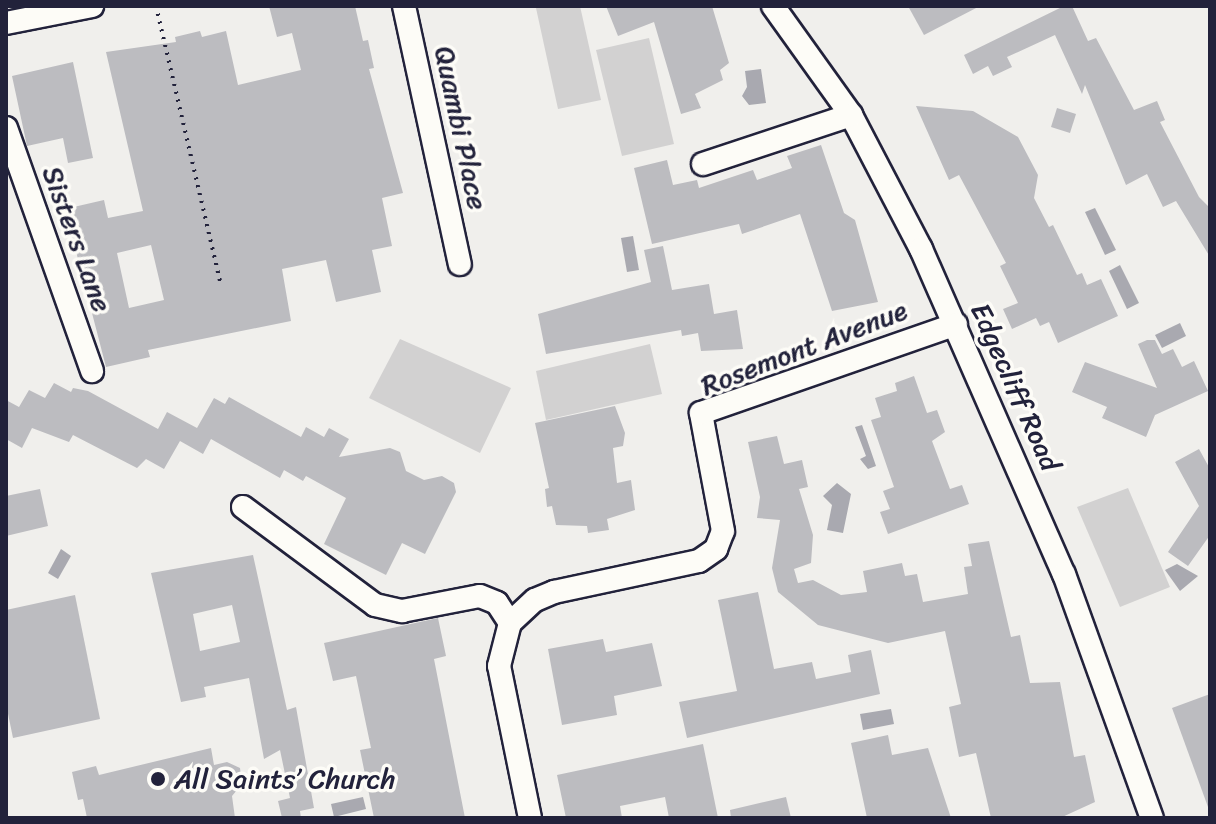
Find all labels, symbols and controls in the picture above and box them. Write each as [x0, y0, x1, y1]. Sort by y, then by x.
street label: Quambi Place [427, 43, 495, 213]
street label: Sisters Lane [35, 161, 119, 317]
street label: Rosemont Avenue [696, 293, 912, 403]
street label: Edgecliff Road [963, 298, 1067, 476]
place label: All Saints’ Church [174, 762, 394, 796]
marker: All Saints’ Church [149, 770, 167, 788]

